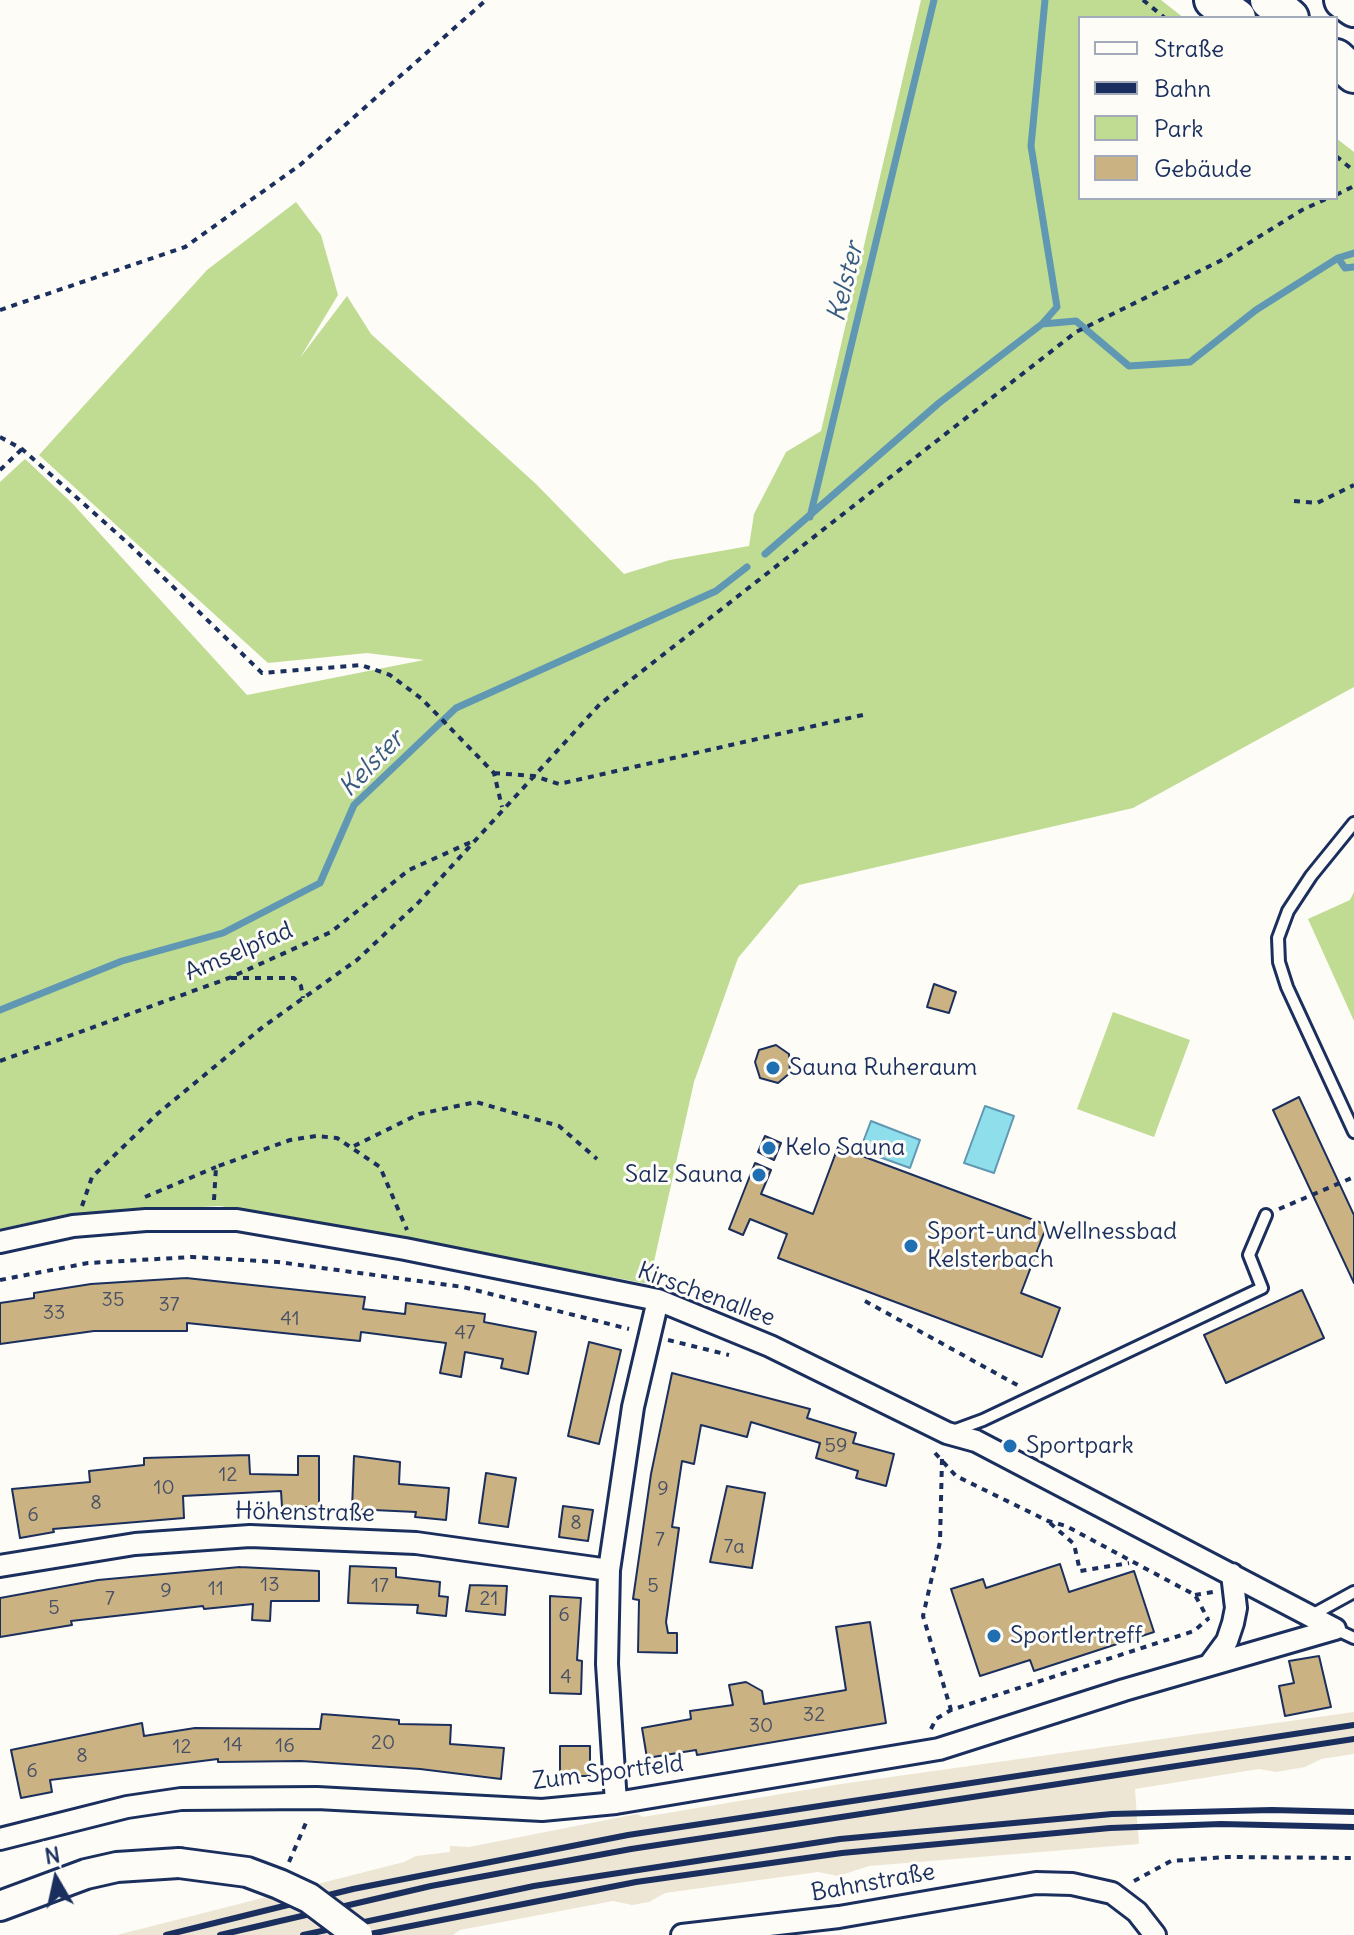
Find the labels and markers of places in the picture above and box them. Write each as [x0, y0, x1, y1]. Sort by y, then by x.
place label: Sauna Ruheraum [789, 1054, 977, 1082]
marker: Sauna Ruheraum [764, 1059, 782, 1077]
place label: Kelo Sauna [785, 1134, 905, 1162]
marker: Kelo Sauna [760, 1139, 778, 1157]
place label: Salz Sauna [625, 1161, 743, 1189]
marker: Salz Sauna [750, 1166, 768, 1184]
place label: Sport-und Wellnessbad Kelsterbach [927, 1218, 1177, 1274]
marker: Sport-und Wellnessbad Kelsterbach [902, 1237, 920, 1255]
place label: Sportpark [1026, 1432, 1134, 1460]
marker: Sportpark [1001, 1437, 1019, 1455]
place label: Sportlertreff [1010, 1622, 1142, 1650]
marker: Sportlertreff [985, 1627, 1003, 1645]

